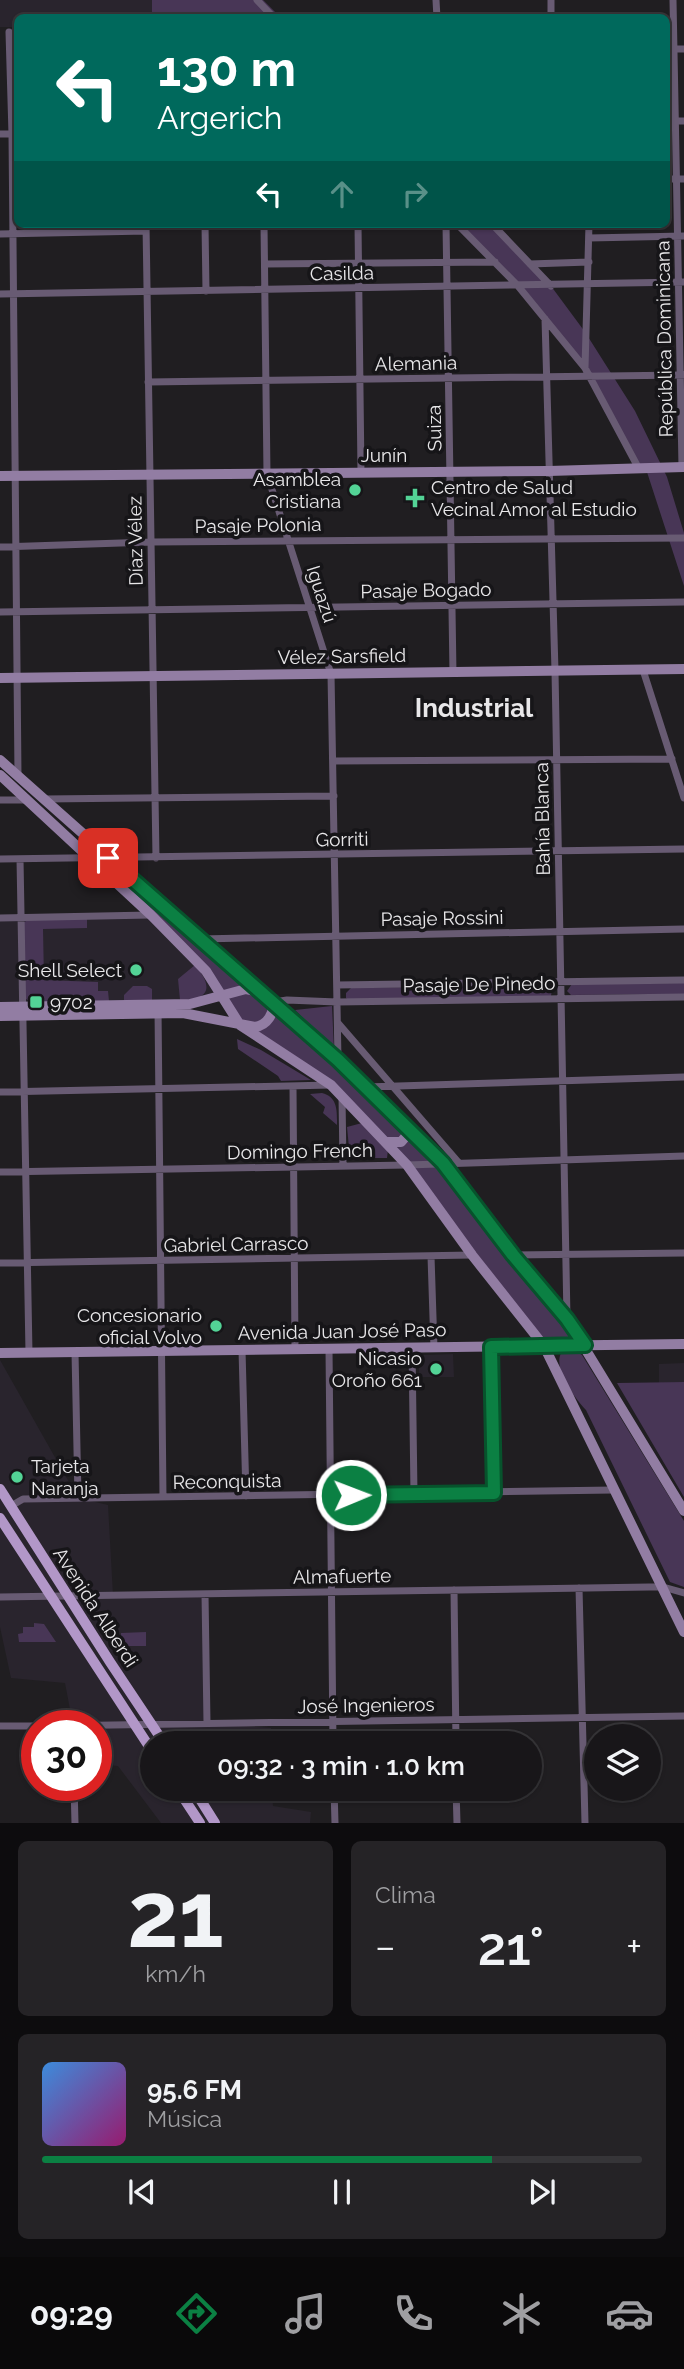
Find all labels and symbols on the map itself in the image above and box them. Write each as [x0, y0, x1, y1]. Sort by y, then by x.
street label: República Dominicana [651, 240, 677, 438]
street label: Casilda [310, 261, 374, 285]
street label: Alemania [375, 351, 457, 375]
street label: Suiza [423, 404, 445, 452]
street label: Junín [361, 444, 407, 466]
place label: Asamblea Cristiana [253, 468, 341, 512]
place label: Centro de Salud Vecinal Amor al Estudio [431, 476, 637, 520]
marker: Asamblea Cristiana [347, 482, 363, 498]
marker: Centro de Salud Vecinal Amor al Estudio [405, 488, 425, 508]
street label: Díaz Vélez [123, 496, 147, 586]
street label: Pasaje Polonia [194, 513, 322, 537]
street label: Iguazú [302, 563, 342, 625]
street label: Pasaje Bogado [360, 578, 492, 602]
street label: Vélez Sarsfield [278, 644, 406, 668]
district label: Industrial [415, 693, 534, 723]
street label: Bahía Blanca [530, 762, 554, 876]
pin [78, 828, 138, 888]
street label: Gorriti [315, 828, 369, 850]
street label: Pasaje Rossini [380, 906, 504, 930]
place label: Shell Select [18, 959, 123, 981]
marker: Shell Select [128, 962, 144, 978]
street label: Pasaje De Pinedo [402, 972, 556, 996]
place label: 9702 [50, 991, 93, 1013]
marker: 9702 [28, 994, 44, 1010]
street label: Domingo French [227, 1139, 373, 1163]
street label: Gabriel Carrasco [163, 1232, 309, 1256]
place label: Concesionario oficial Volvo [77, 1304, 202, 1348]
marker: Concesionario oficial Volvo [208, 1318, 224, 1334]
street label: Avenida Juan José Paso [237, 1318, 447, 1344]
place label: Nicasio Oroño 661 [332, 1347, 422, 1391]
marker: Nicasio Oroño 661 [428, 1361, 444, 1377]
place label: Tarjeta Naranja [31, 1455, 99, 1499]
position arrow [314, 1458, 388, 1532]
marker: Tarjeta Naranja [9, 1469, 25, 1485]
street label: Reconquista [172, 1469, 282, 1493]
street label: Avenida Alberdi [49, 1543, 143, 1671]
street label: Almafuerte [293, 1564, 391, 1588]
street label: José Ingenieros [297, 1693, 435, 1717]
speed limit sign: 30 [21, 1710, 112, 1801]

